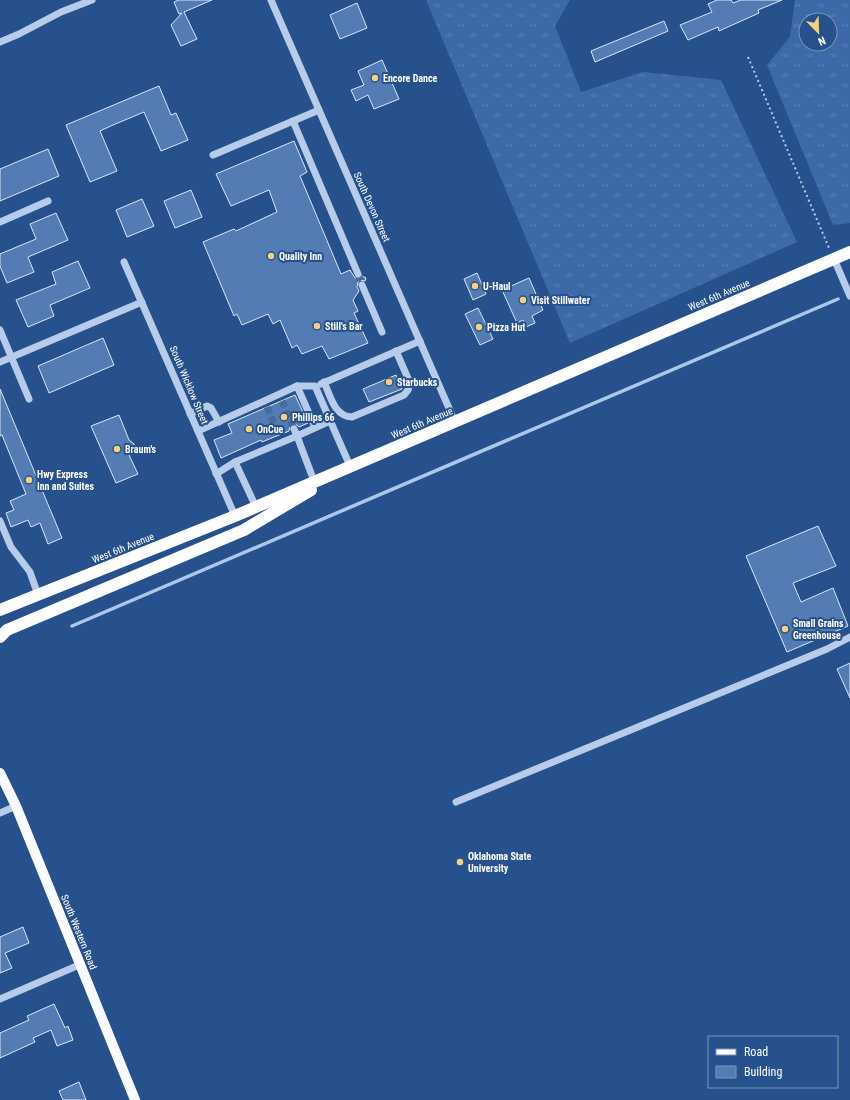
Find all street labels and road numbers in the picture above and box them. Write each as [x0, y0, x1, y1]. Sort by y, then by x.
street label: South Devon Street [352, 170, 392, 244]
street label: West 6th Avenue [687, 277, 752, 313]
street label: South Wicklow Street [168, 344, 210, 426]
street label: West 6th Avenue [390, 405, 455, 441]
street label: West 6th Avenue [90, 530, 156, 565]
street label: South Western Road [59, 893, 99, 971]

